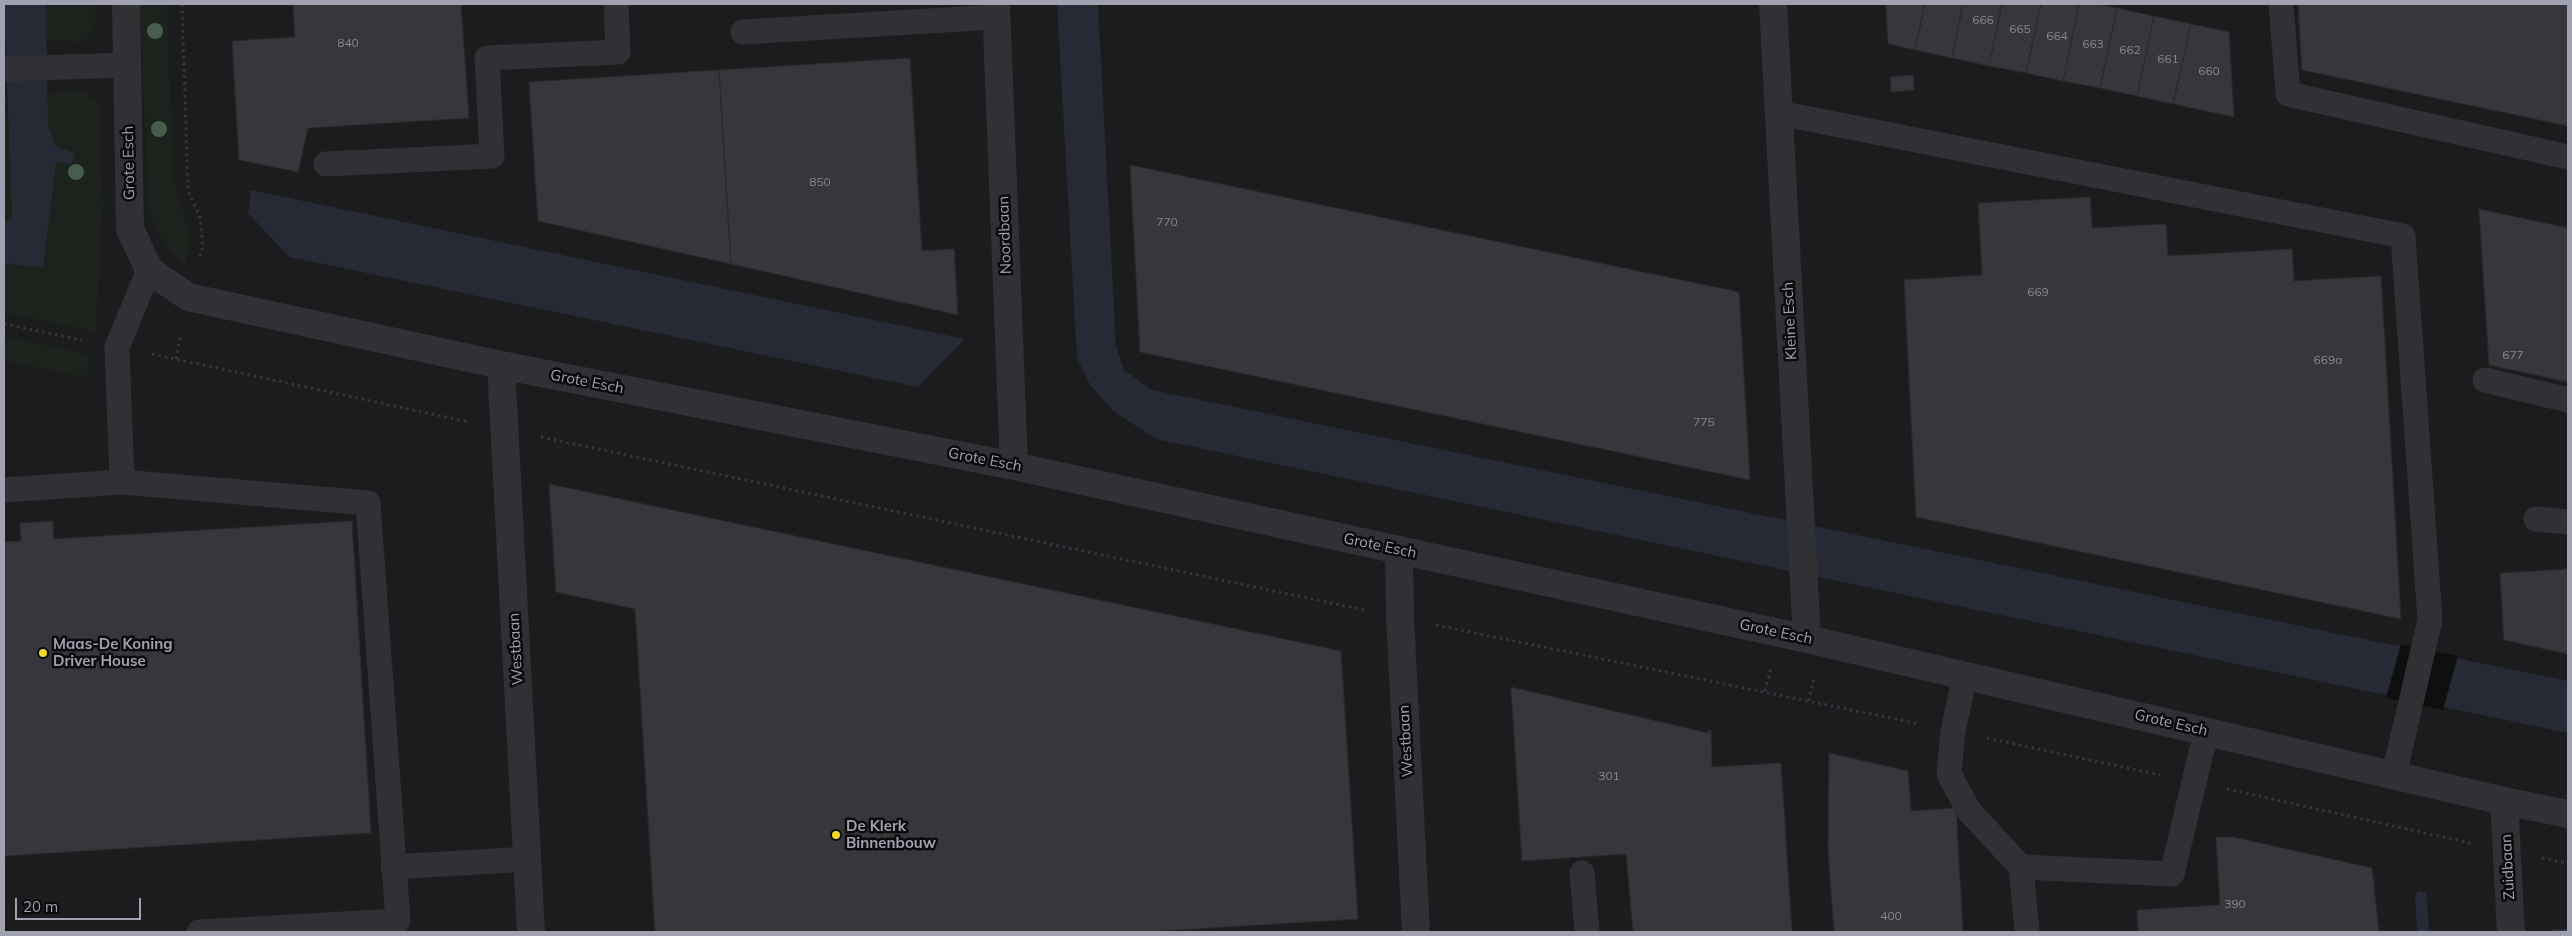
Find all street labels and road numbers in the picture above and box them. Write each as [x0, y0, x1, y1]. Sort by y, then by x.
street label: Grote Esch [119, 126, 139, 200]
street label: Noordbaan [995, 195, 1015, 275]
street label: Kleine Esch [1779, 282, 1801, 360]
street label: Grote Esch [549, 366, 625, 398]
street label: Grote Esch [947, 444, 1023, 476]
street label: Grote Esch [1342, 529, 1418, 563]
street label: Westbaan [505, 612, 527, 686]
street label: Grote Esch [1738, 615, 1814, 649]
street label: Westbaan [1395, 704, 1417, 778]
street label: Grote Esch [2133, 706, 2209, 740]
street label: Zuidbaan [2497, 834, 2519, 900]

